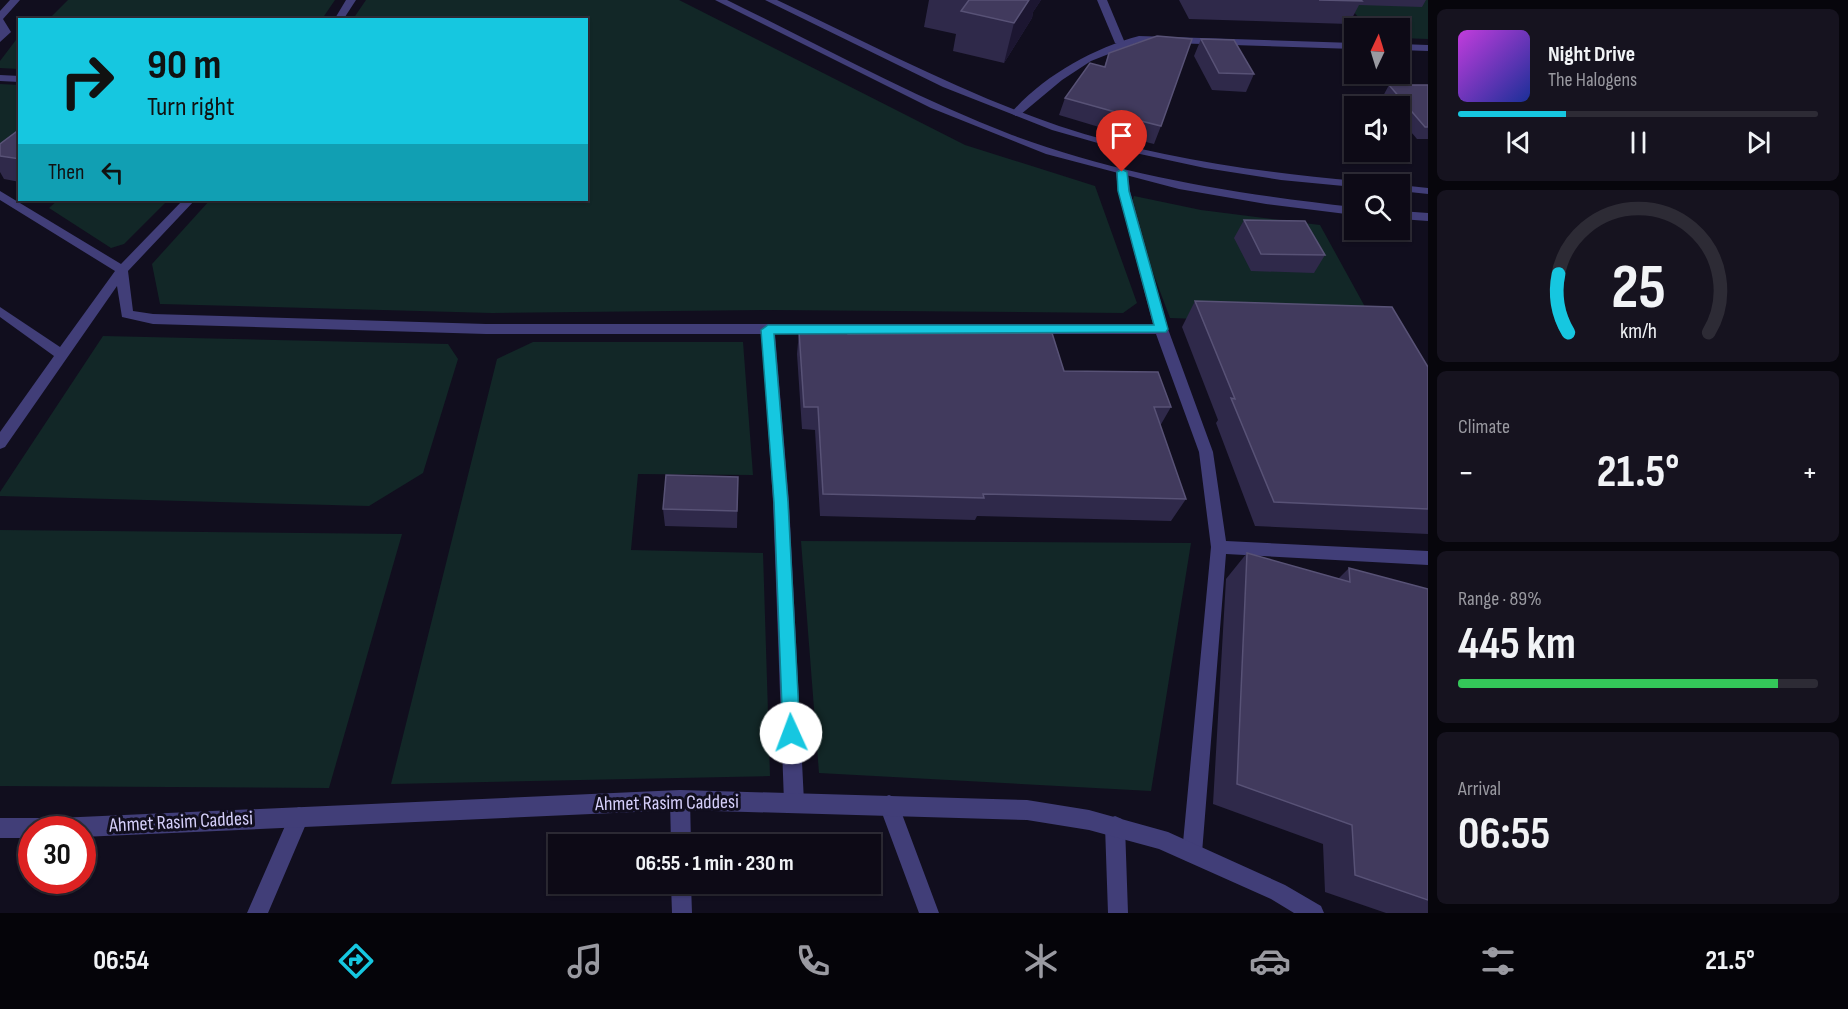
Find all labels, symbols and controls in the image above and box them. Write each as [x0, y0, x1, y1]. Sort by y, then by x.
north arrow [1344, 18, 1410, 84]
map controls [1344, 18, 1410, 240]
text: 90 m [147, 40, 221, 91]
text: Night Drive [1548, 41, 1635, 68]
icon: right [48, 42, 126, 120]
text: The Halogens [1548, 68, 1637, 92]
text: Turn right [147, 91, 234, 123]
button: sound [1344, 96, 1410, 162]
pin [1096, 110, 1147, 172]
icon: arrive [1105, 119, 1138, 152]
icon: previous [1502, 126, 1535, 159]
icon: pause [1622, 126, 1655, 159]
icon: next [1742, 126, 1775, 159]
icon: left [96, 156, 129, 189]
text: Then [48, 159, 84, 186]
button: search [1344, 174, 1410, 240]
text: 25 [1611, 251, 1665, 326]
text: km/h [1619, 319, 1657, 344]
text: Climate [1458, 415, 1510, 439]
text: 21.5° [1597, 445, 1679, 500]
text: − [1458, 453, 1474, 493]
text: + [1802, 453, 1818, 493]
text: Range · 89% [1458, 587, 1542, 611]
text: 445 km [1458, 617, 1576, 672]
position arrow [759, 701, 823, 765]
text: Arrival [1458, 777, 1501, 801]
street label: Ahmet Rasim Caddesi [594, 790, 739, 816]
street label: Ahmet Rasim Caddesi [108, 806, 253, 838]
text: 06:55 [1458, 807, 1550, 862]
speed limit sign: 30 [18, 816, 96, 894]
text: 06:55 · 1 min · 230 m [635, 850, 794, 877]
icon: directions [335, 940, 377, 982]
icon: music [564, 940, 606, 982]
icon: phone [792, 940, 834, 982]
icon: climate [1020, 940, 1062, 982]
icon: car [1249, 940, 1291, 982]
icon: filters [1477, 940, 1519, 982]
text: 06:54 [93, 945, 149, 977]
text: 21.5° [1705, 945, 1755, 977]

